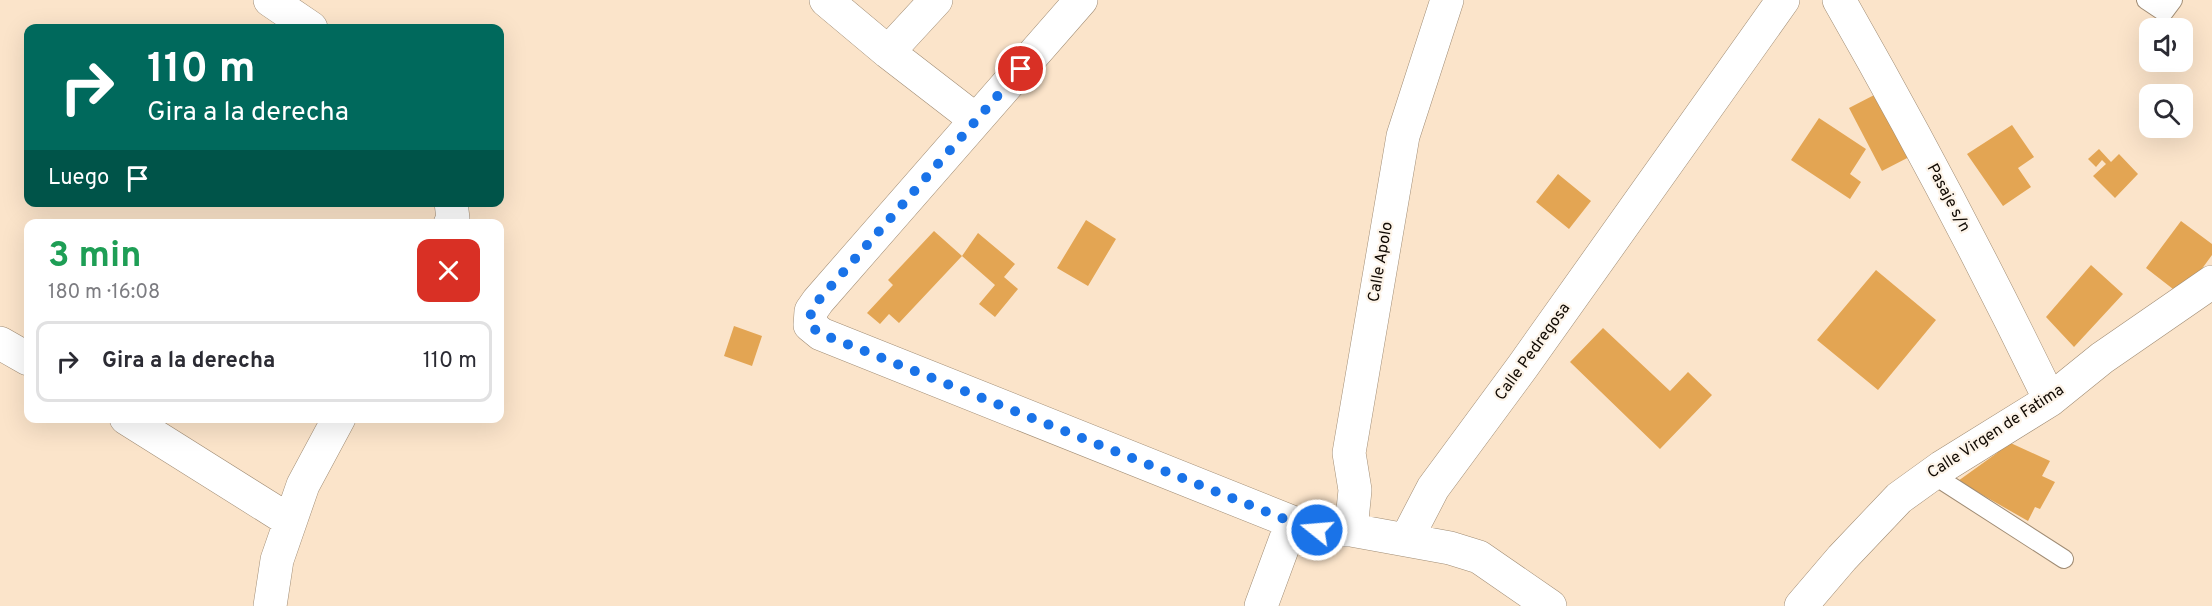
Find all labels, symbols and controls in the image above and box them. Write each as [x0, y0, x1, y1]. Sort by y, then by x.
map controls [2139, 18, 2193, 138]
button: sound [2139, 18, 2193, 72]
pin [995, 43, 1046, 94]
text: 110 m [147, 44, 256, 97]
icon: right [48, 48, 126, 126]
icon: arrive [1004, 52, 1037, 85]
button: search [2139, 84, 2193, 138]
text: Gira a la derecha [147, 96, 349, 130]
street label: Pasaje s/n [1922, 160, 1974, 236]
icon: arrive [121, 162, 154, 195]
text: Luego [48, 165, 109, 192]
street label: Calle Apolo [1364, 220, 1398, 304]
text: 3 min [48, 234, 142, 280]
button: close [417, 239, 480, 302]
text: 180 m · 16:08 [48, 280, 160, 306]
street label: Calle Pedregosa [1491, 299, 1575, 405]
icon: right [51, 345, 84, 378]
text: Gira a la derecha [102, 348, 275, 375]
text: 110 m [423, 348, 477, 375]
street label: Calle Virgen de Fatima [1924, 380, 2068, 484]
position arrow [1285, 498, 1349, 562]

